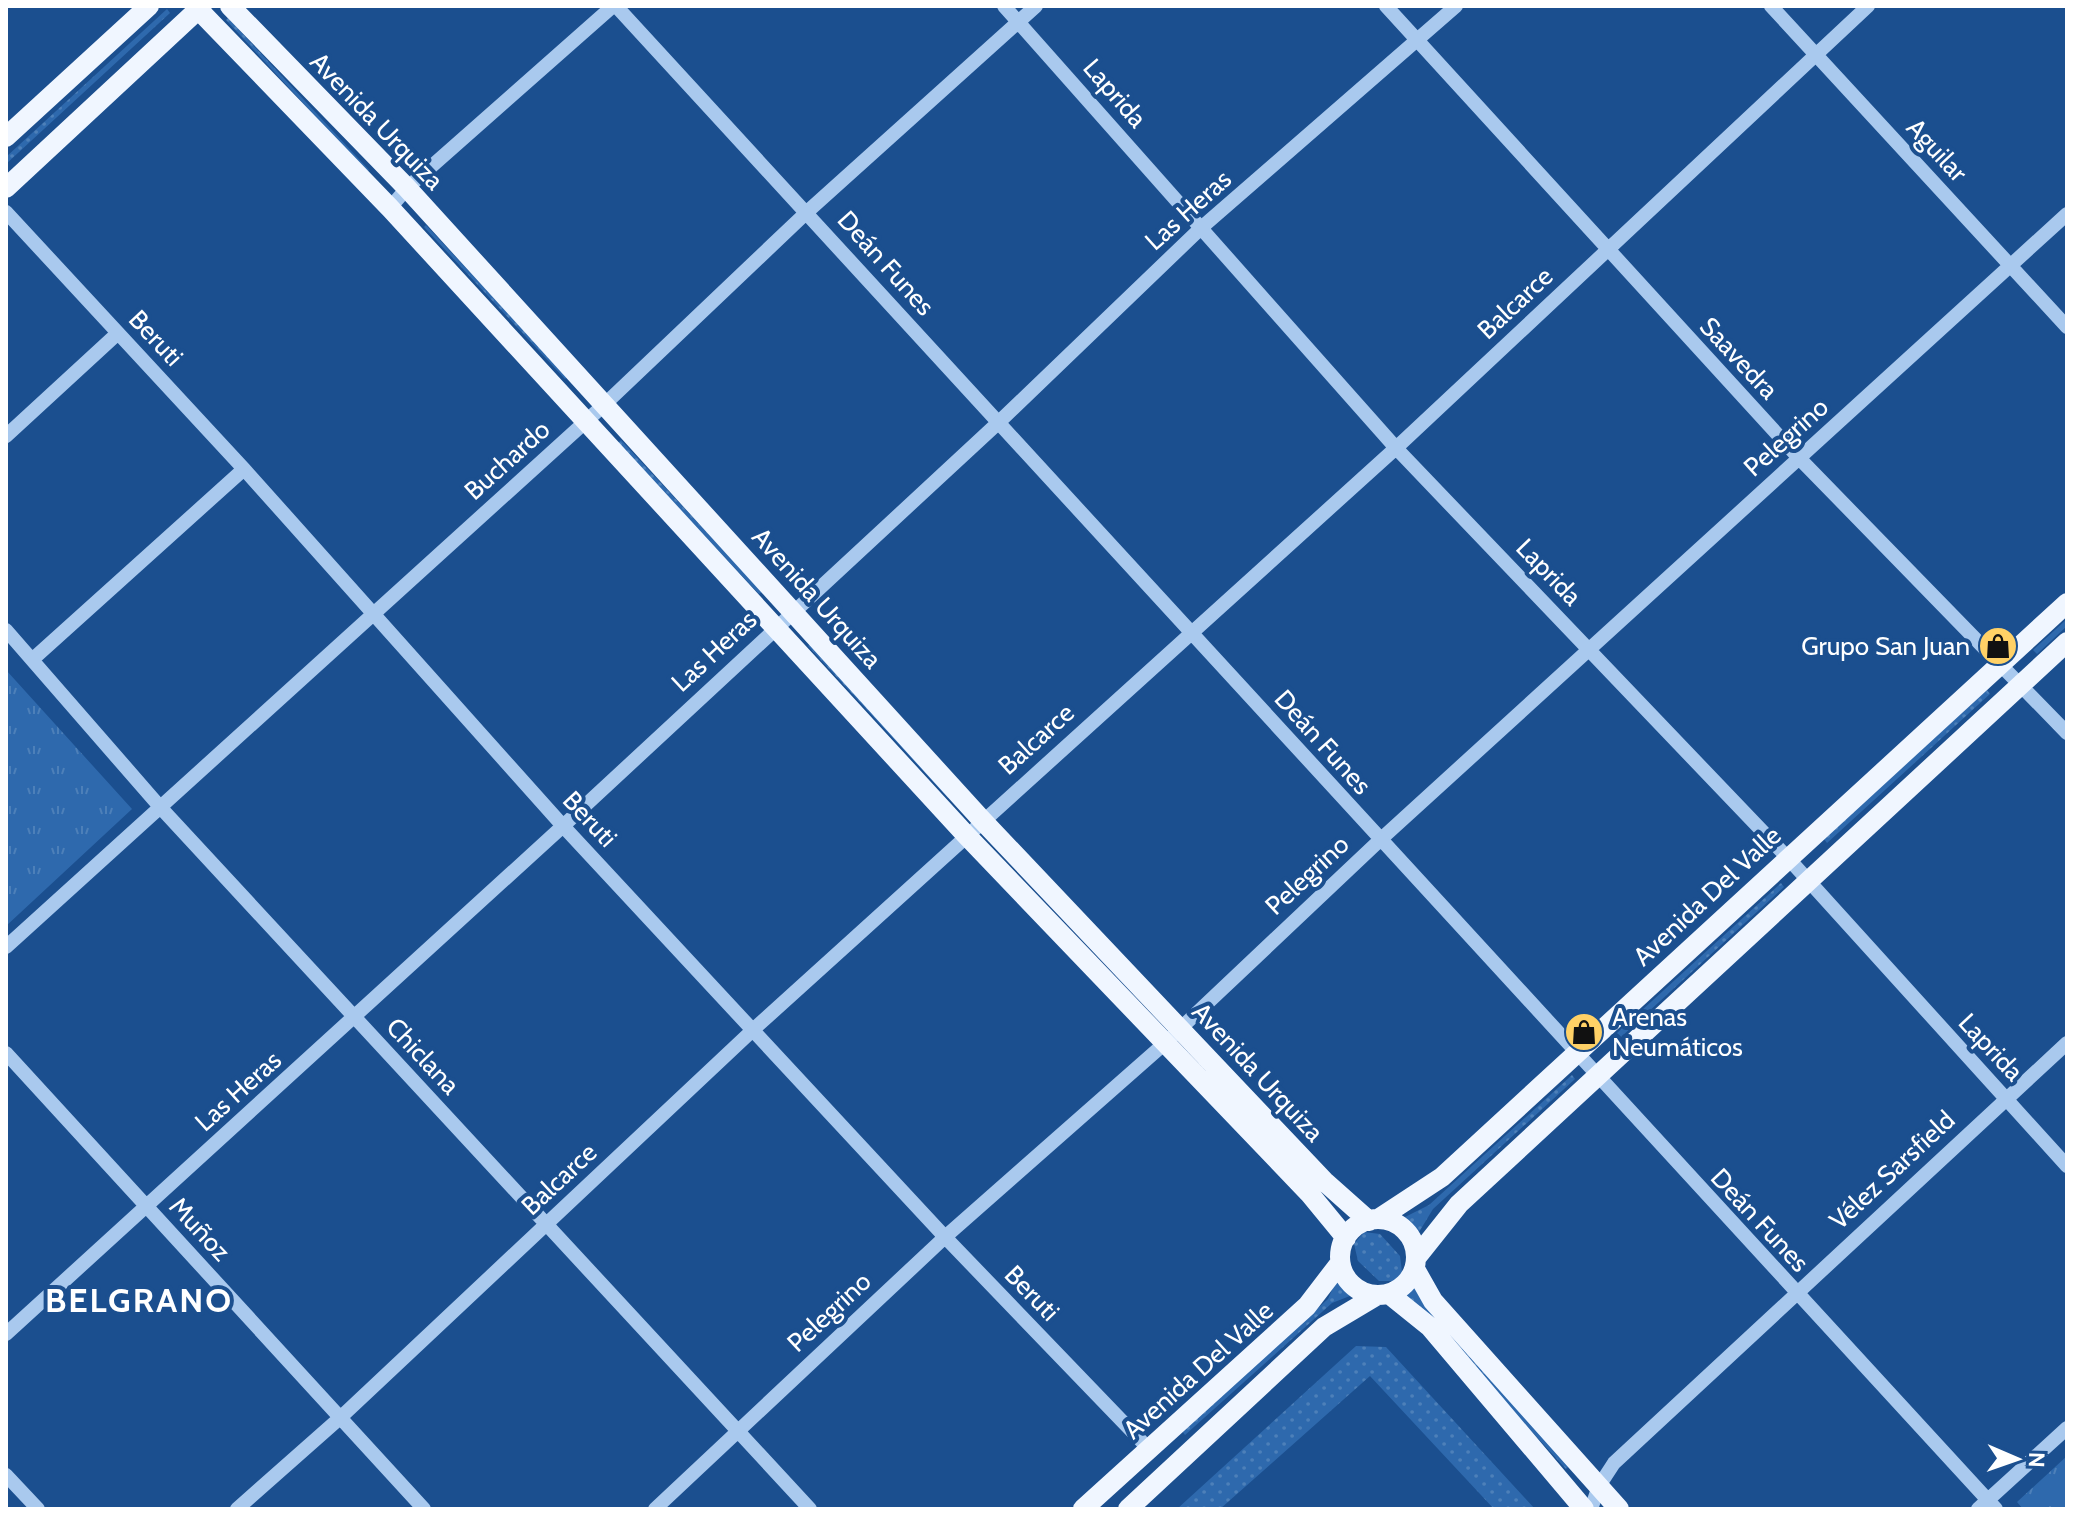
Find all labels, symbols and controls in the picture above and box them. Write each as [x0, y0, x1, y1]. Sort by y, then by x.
street label: Avenida Urquiza [304, 46, 451, 197]
street label: Laprida [1076, 52, 1154, 134]
street label: Aguilar [1900, 112, 1975, 189]
street label: Las Heras [1138, 163, 1238, 257]
street label: Deán Funes [831, 204, 941, 322]
street label: Balcarce [1471, 260, 1559, 346]
street label: Beruti [122, 303, 190, 373]
street label: Saavedra [1693, 310, 1785, 406]
street label: Pelegrino [1737, 391, 1835, 483]
street label: Buchardo [458, 413, 556, 507]
street label: Avenida Urquiza [745, 521, 889, 675]
street label: Laprida [1509, 532, 1589, 612]
street label: Las Heras [665, 603, 763, 698]
shop icon: Grupo San Juan [1977, 625, 2019, 667]
place label: Grupo San Juan [1801, 630, 1970, 662]
street label: Deán Funes [1268, 683, 1378, 801]
street label: Balcarce [991, 697, 1081, 781]
street label: Beruti [556, 784, 624, 854]
street label: Avenida Del Valle [1626, 819, 1788, 973]
street label: Pelegrino [1259, 828, 1355, 922]
street label: Avenida Urquiza [1185, 996, 1331, 1149]
place label: Arenas Neumáticos [1612, 1001, 1743, 1063]
street label: Laprida [1952, 1007, 2031, 1088]
street label: Chiclana [380, 1011, 467, 1101]
shop icon: Arenas Neumáticos [1563, 1011, 1605, 1053]
street label: Las Heras [188, 1044, 288, 1138]
street label: Vélez Sarsfield [1823, 1104, 1961, 1236]
street label: Balcarce [515, 1136, 603, 1222]
street label: Deán Funes [1704, 1162, 1816, 1279]
street label: Muñoz [163, 1191, 237, 1267]
street label: Beruti [998, 1259, 1066, 1327]
street label: Pelegrino [781, 1265, 877, 1359]
district label: BELGRANO [45, 1279, 233, 1321]
street label: Avenida Del Valle [1116, 1294, 1280, 1446]
north arrow [1977, 1419, 2057, 1499]
text: N [2023, 1451, 2050, 1468]

